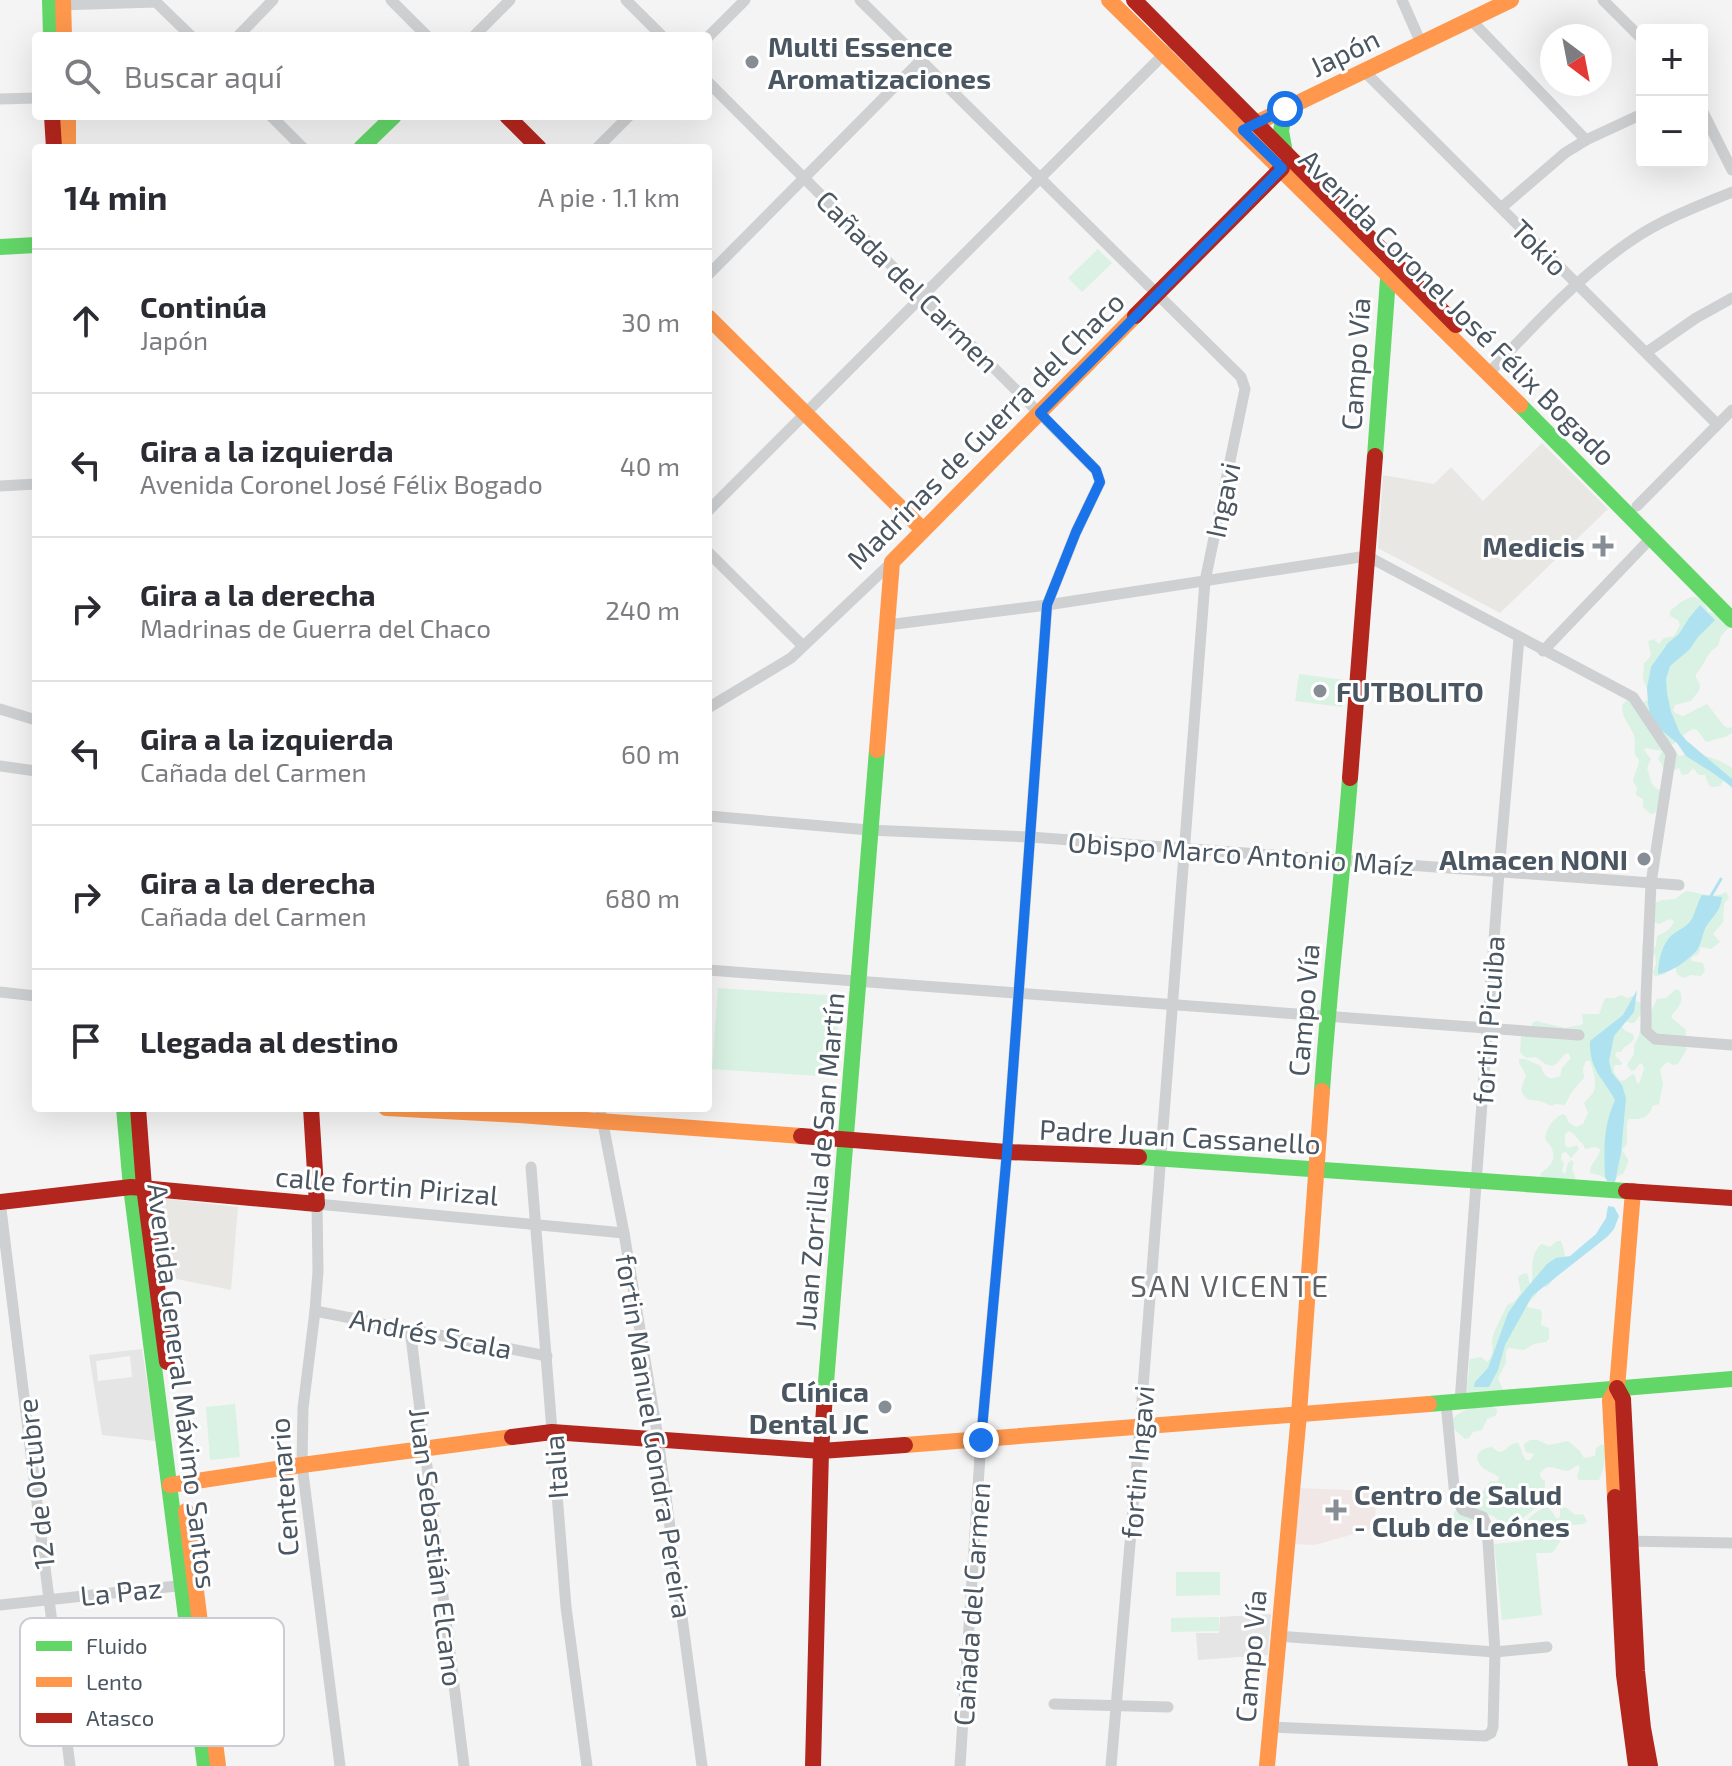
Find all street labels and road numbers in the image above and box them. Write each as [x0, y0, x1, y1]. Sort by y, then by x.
street label: Japón [1304, 21, 1384, 83]
street label: Avenida Coronel José Félix Bogado [1293, 142, 1623, 472]
street label: Cañada del Carmen [810, 183, 1006, 379]
street label: Tokio [1505, 212, 1575, 282]
street label: Madrinas de Guerra del Chaco [839, 284, 1131, 576]
street label: Campo Vía [1333, 296, 1377, 432]
street label: Ingavi [1197, 459, 1247, 541]
street label: Obispo Marco Antonio Maíz [1067, 824, 1415, 882]
street label: fortin Picuiba [1465, 934, 1511, 1106]
street label: Campo Vía [1280, 942, 1326, 1078]
street label: Juan Zorrilla de San Martín [787, 991, 851, 1331]
street label: Padre Juan Cassanello [1038, 1112, 1322, 1160]
street label: calle fortin Pirizal [274, 1158, 501, 1212]
street label: Avenida General Máximo Santos [141, 1181, 225, 1591]
street label: fortin Manuel Gondra Pereira [609, 1252, 701, 1620]
street label: Andrés Scala [347, 1301, 515, 1365]
street label: fortin Ingavi [1113, 1384, 1161, 1540]
street label: 12 de Octubre [9, 1397, 61, 1571]
street label: Juan Sebastián Elcano [403, 1406, 471, 1688]
street label: Centenario [261, 1417, 305, 1557]
street label: Italia [536, 1434, 574, 1500]
street label: Cañada del Carmen [946, 1481, 996, 1727]
street label: La Paz [78, 1570, 164, 1612]
street label: Campo Vía [1227, 1588, 1273, 1724]

